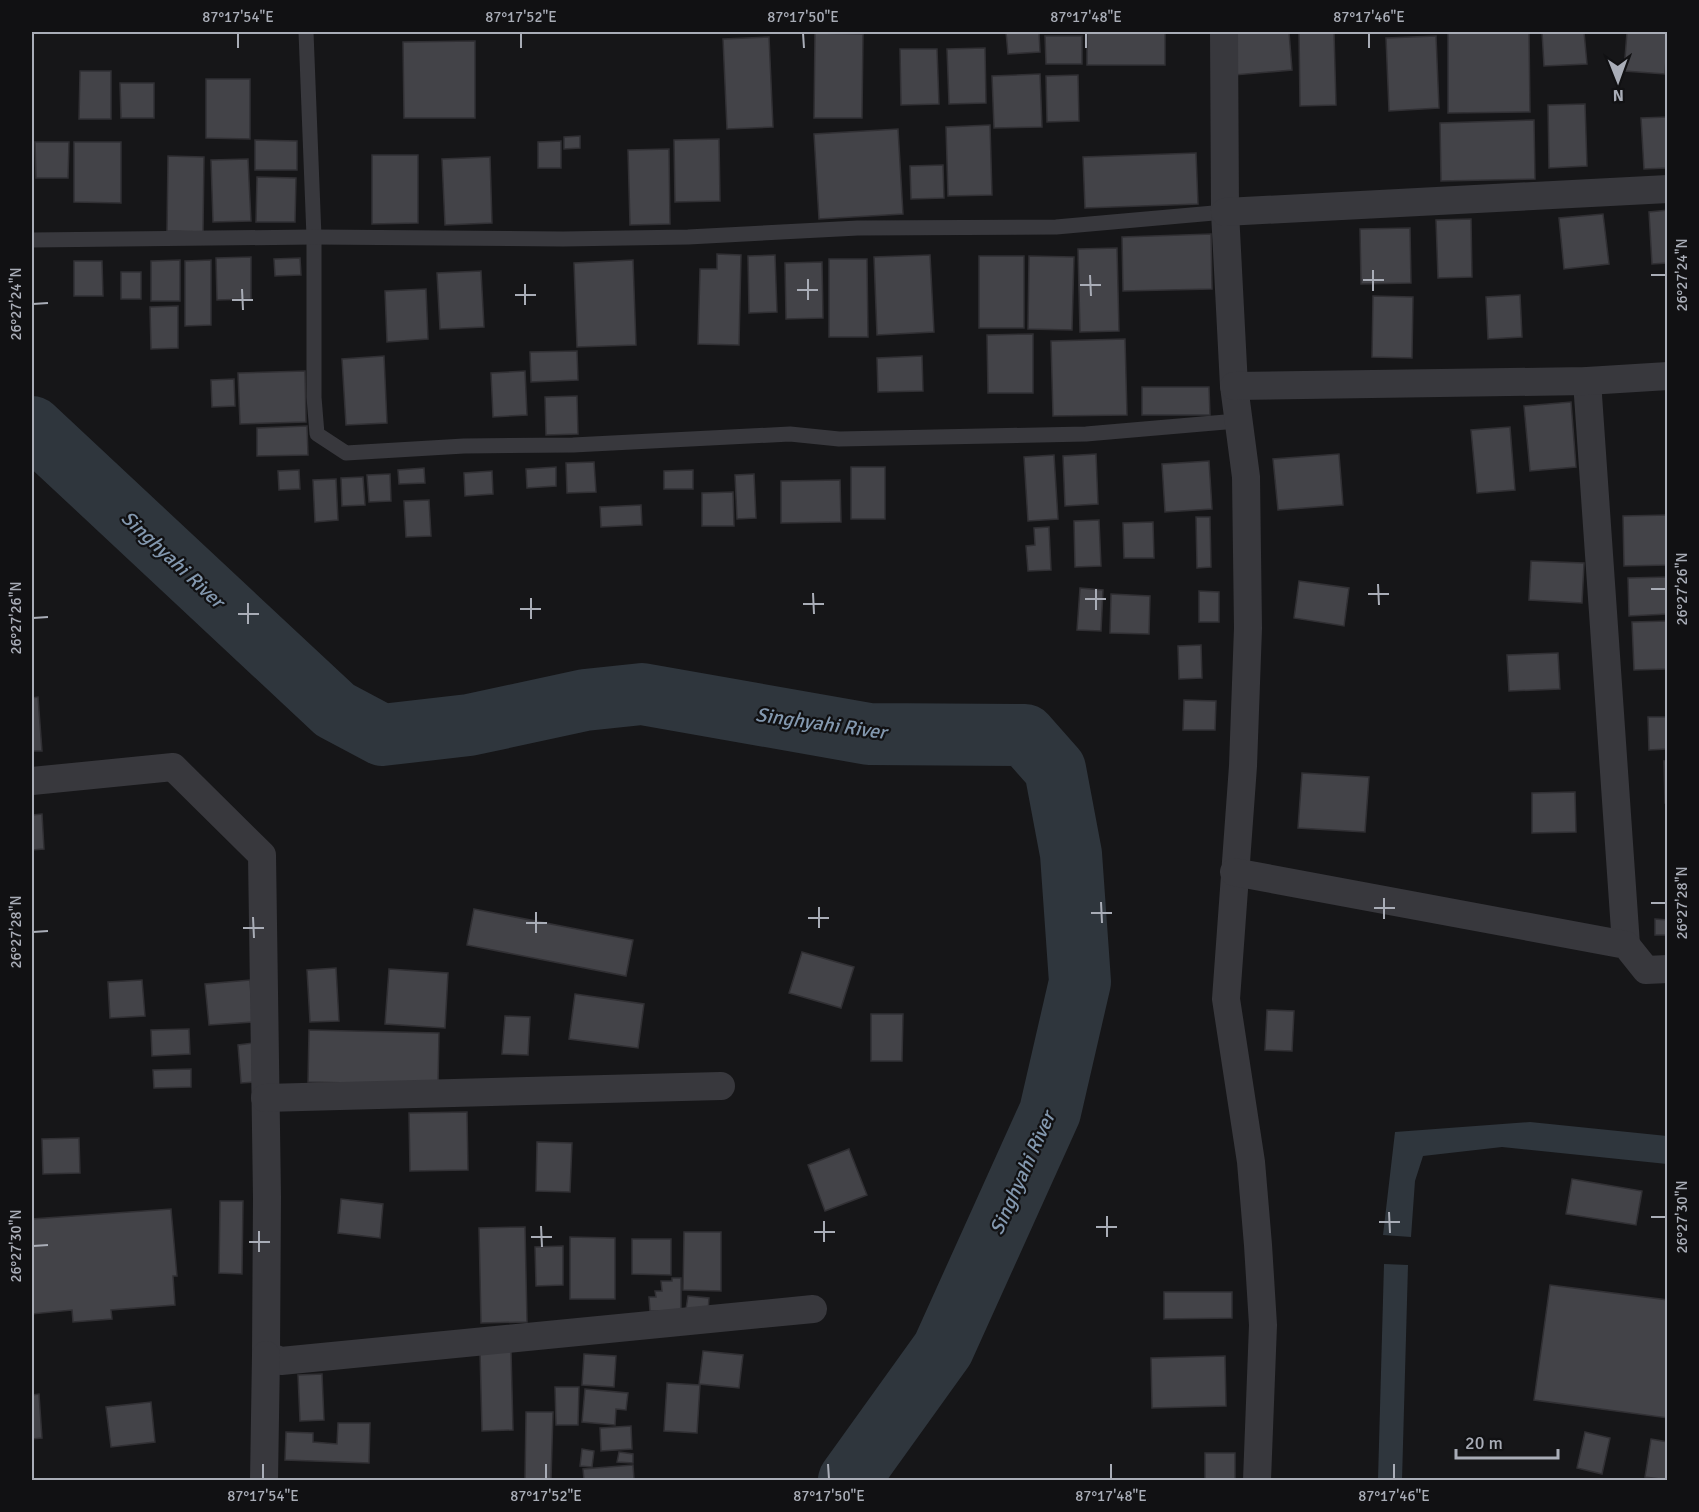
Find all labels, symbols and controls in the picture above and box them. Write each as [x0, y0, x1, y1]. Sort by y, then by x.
text: 87°17'54"E [202, 8, 274, 26]
text: 87°17'52"E [485, 8, 557, 26]
text: 87°17'50"E [767, 8, 839, 26]
text: 87°17'48"E [1050, 8, 1122, 26]
text: 87°17'46"E [1333, 8, 1405, 26]
north arrow [1588, 51, 1648, 111]
text: N [1613, 85, 1624, 105]
text: 26°27'24"N [1673, 238, 1691, 312]
text: 26°27'24"N [7, 267, 25, 341]
water label: Singhyahi River [116, 505, 231, 615]
text: 26°27'26"N [1673, 552, 1691, 626]
text: 26°27'26"N [7, 581, 25, 655]
water label: Singhyahi River [754, 702, 891, 745]
text: 26°27'28"N [1673, 866, 1691, 940]
text: 26°27'28"N [7, 895, 25, 969]
water label: Singhyahi River [984, 1105, 1062, 1239]
text: 26°27'30"N [1673, 1180, 1691, 1254]
text: 26°27'30"N [7, 1209, 25, 1283]
scale bar [1456, 1422, 1558, 1460]
text: 20 m [1465, 1432, 1503, 1454]
text: 87°17'54"E [227, 1487, 299, 1505]
text: 87°17'52"E [510, 1487, 582, 1505]
text: 87°17'50"E [793, 1487, 865, 1505]
text: 87°17'48"E [1075, 1487, 1147, 1505]
text: 87°17'46"E [1358, 1487, 1430, 1505]

